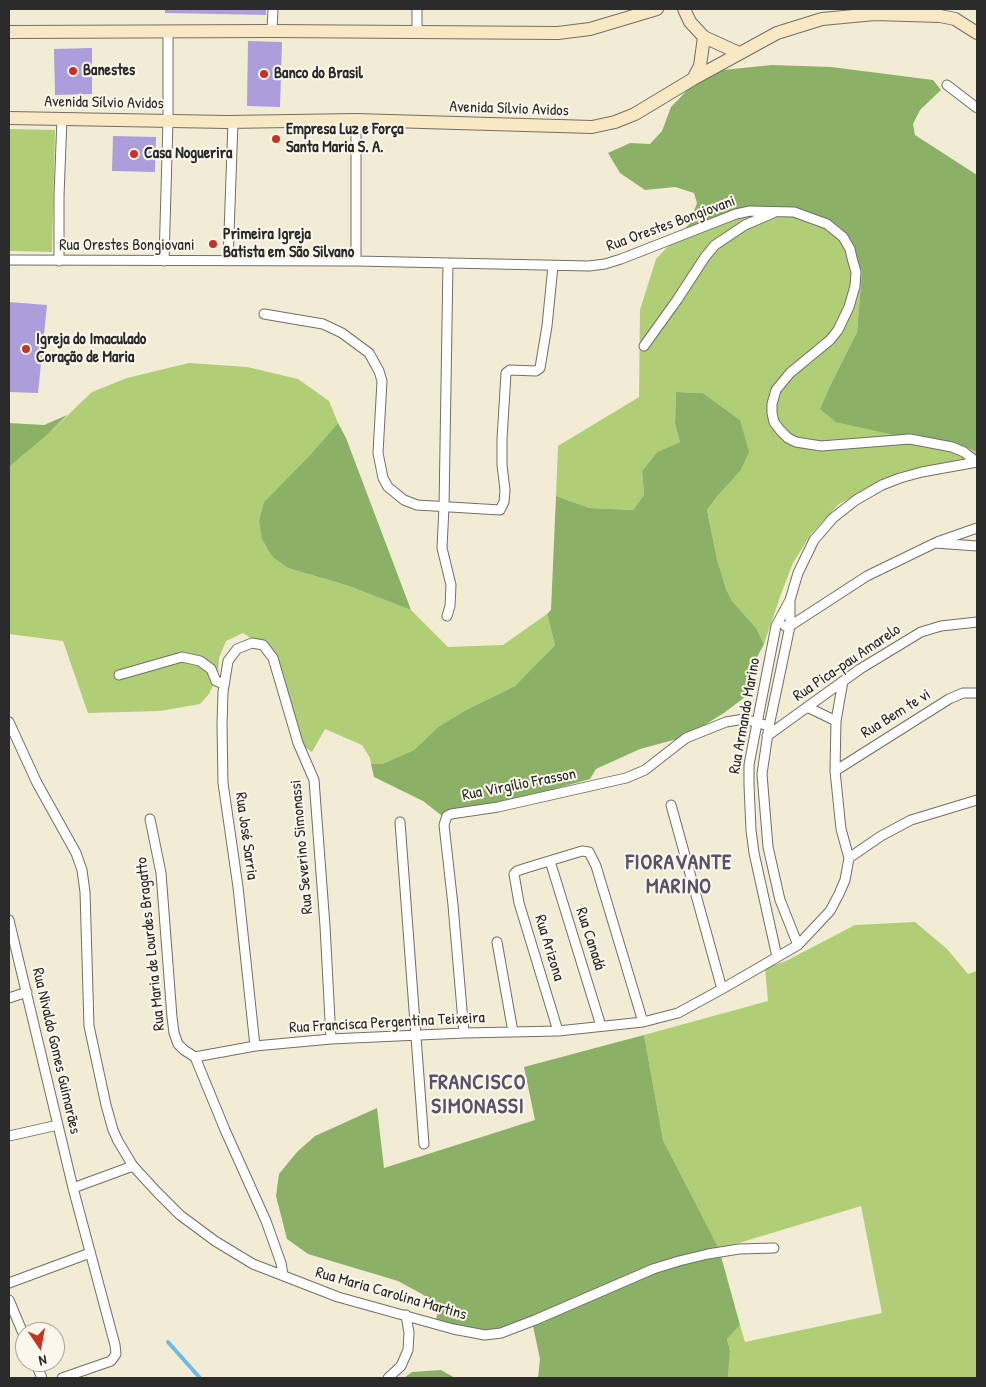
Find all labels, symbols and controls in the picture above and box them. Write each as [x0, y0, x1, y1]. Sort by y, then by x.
place label: Banestes [83, 61, 135, 81]
place label: Banco do Brasil [274, 64, 363, 84]
marker: Banestes [67, 65, 79, 77]
marker: Banco do Brasil [258, 68, 270, 80]
street label: Avenida Sílvio Avidos [44, 92, 164, 114]
street label: Avenida Sílvio Avidos [449, 97, 569, 121]
place label: Empresa Luz e Força Santa Maria S. A. [286, 120, 403, 158]
marker: Empresa Luz e Força Santa Maria S. A. [270, 133, 282, 145]
place label: Casa Noguerira [144, 144, 232, 164]
marker: Casa Noguerira [128, 148, 140, 160]
street label: Rua Orestes Bongiovani [604, 192, 738, 256]
place label: Primeira Igreja Batista em São Silvano [223, 225, 354, 263]
street label: Rua Orestes Bongiovani [59, 236, 195, 256]
marker: Primeira Igreja Batista em São Silvano [207, 238, 219, 250]
place label: Igreja do Imaculado Coração de Maria [36, 330, 146, 368]
marker: Igreja do Imaculado Coração de Maria [20, 343, 32, 355]
street label: Rua Pica-pau Amarelo [790, 620, 904, 706]
street label: Rua Armando Marino [725, 656, 765, 776]
street label: Rua Bem te vi [858, 685, 934, 743]
street label: Rua Virgílio Frasson [461, 765, 577, 805]
street label: Rua Severino Simonassi [287, 779, 317, 915]
street label: Rua José Sarria [230, 791, 262, 881]
district label: FIORAVANTE MARINO [624, 850, 734, 900]
street label: Rua Maria de Lourdes Bragatto [132, 856, 170, 1032]
street label: Rua Canadá [571, 905, 609, 973]
street label: Rua Arizona [530, 913, 568, 983]
street label: Rua Nivaldo Gomes Guimarães [28, 966, 84, 1136]
street label: Rua Francisca Pergentina Teixeira [289, 1008, 485, 1038]
district label: FRANCISCO SIMONASSI [428, 1070, 528, 1120]
street label: Rua Maria Carolina Martins [313, 1263, 469, 1325]
north arrow [15, 1322, 65, 1372]
text: N [37, 1351, 49, 1371]

